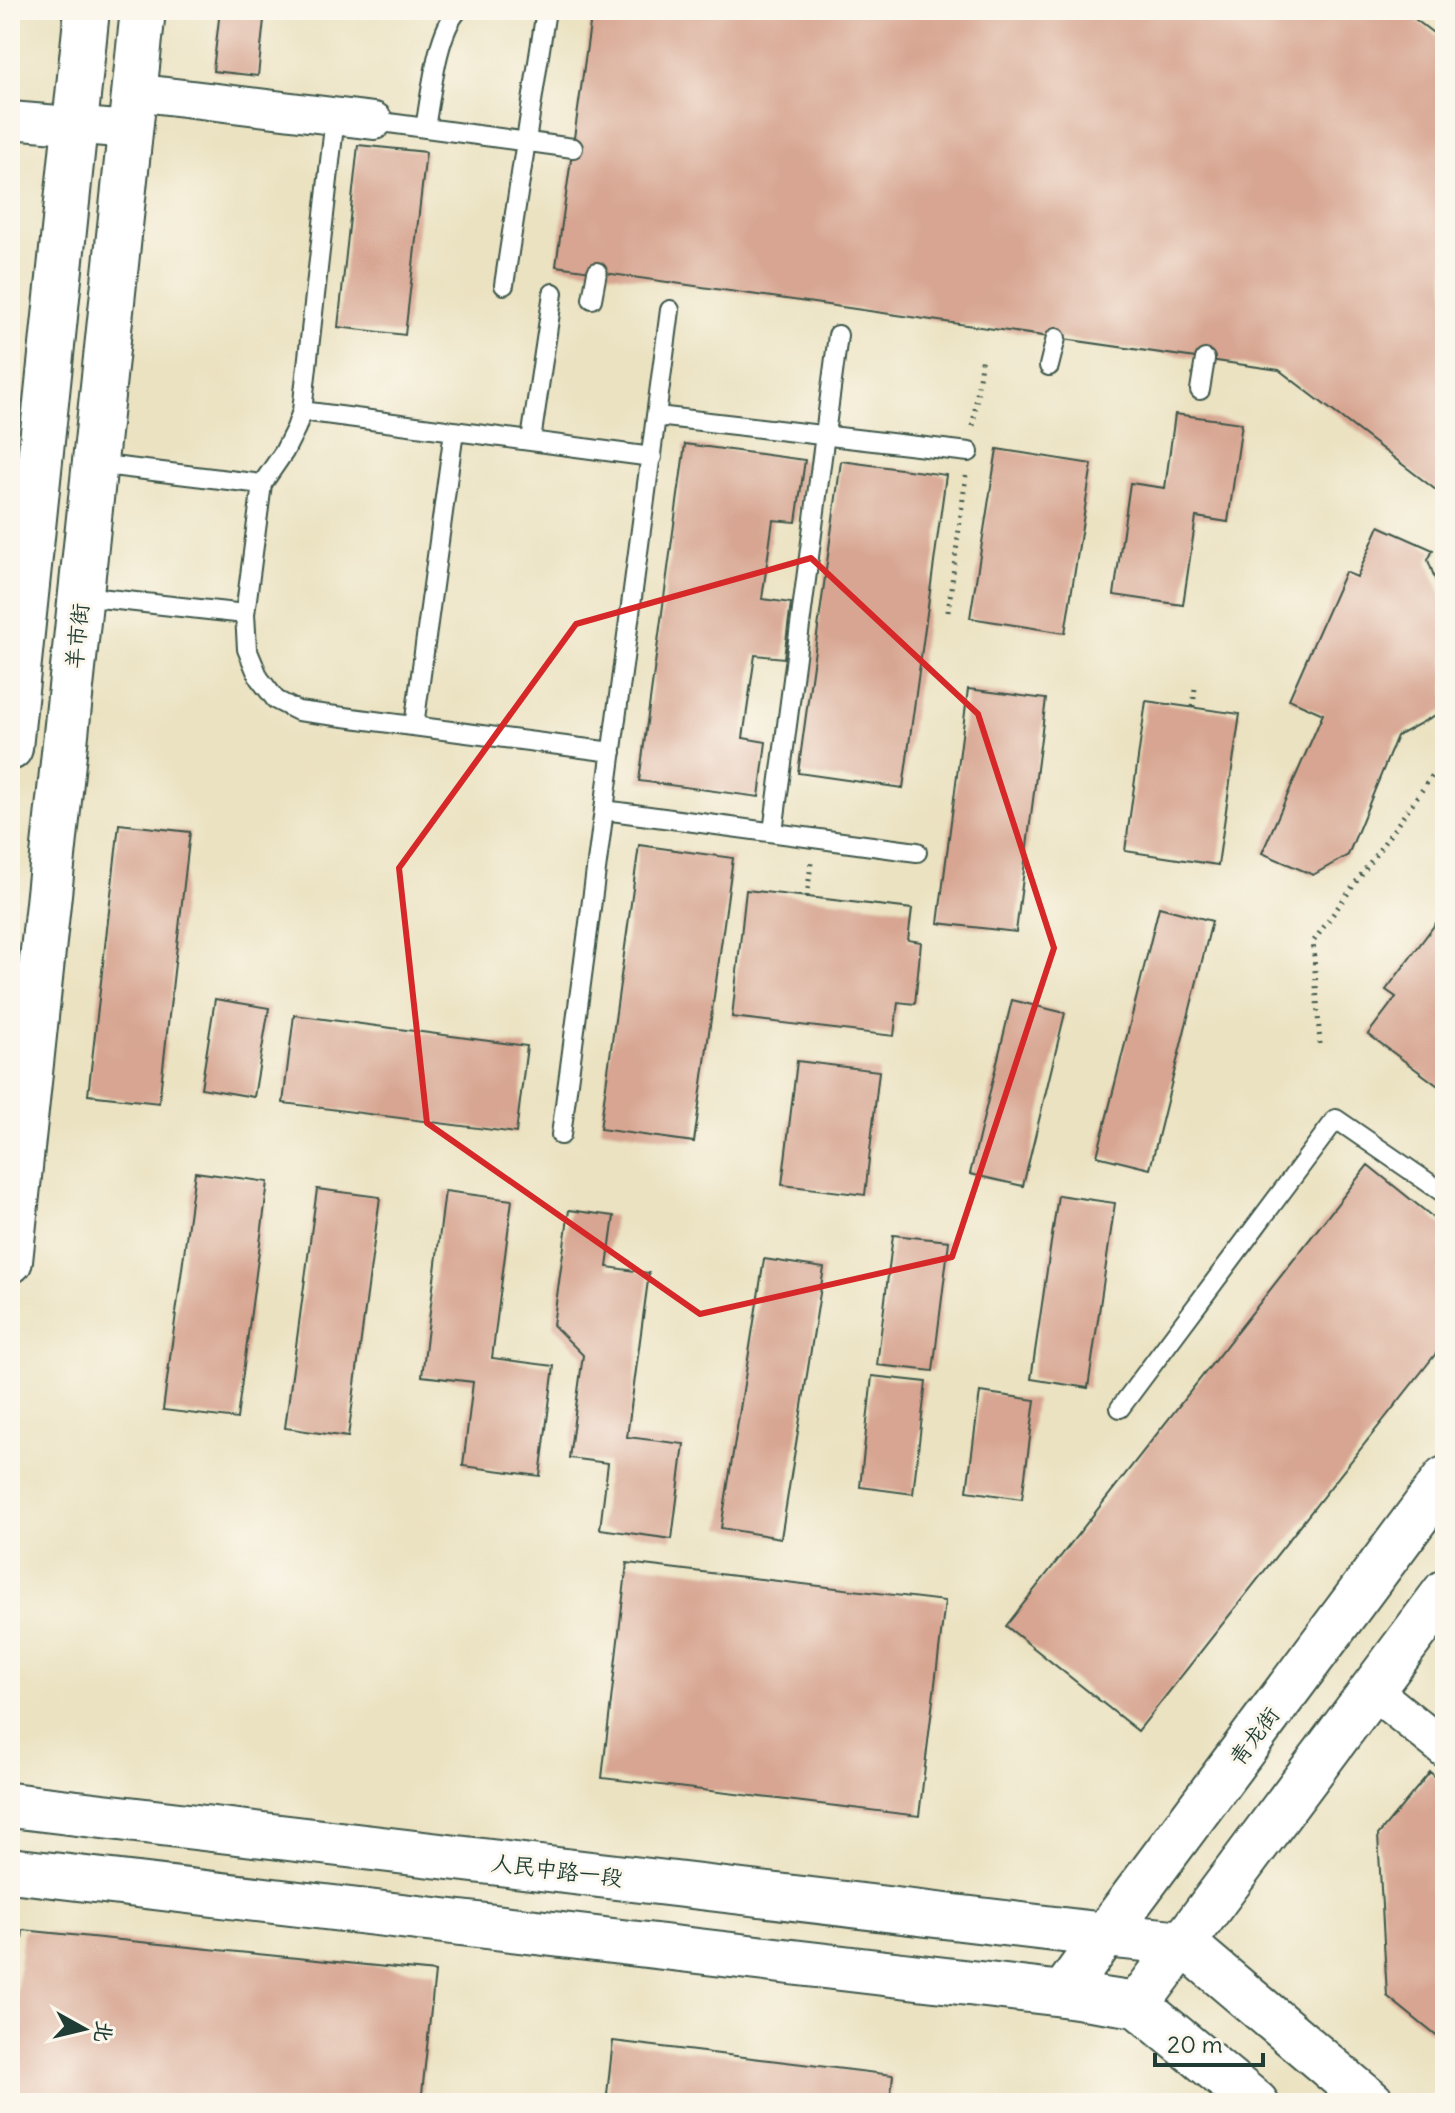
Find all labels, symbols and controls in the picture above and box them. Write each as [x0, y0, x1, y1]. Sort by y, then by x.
street label: 羊市街 [60, 602, 94, 670]
street label: 青龙街 [1223, 1701, 1285, 1771]
street label: 人民中路一段 [490, 1848, 624, 1892]
north arrow [44, 1989, 124, 2069]
scale bar [1155, 2017, 1263, 2067]
text: 北 [88, 2019, 119, 2045]
text: 20 m [1167, 2029, 1223, 2059]

